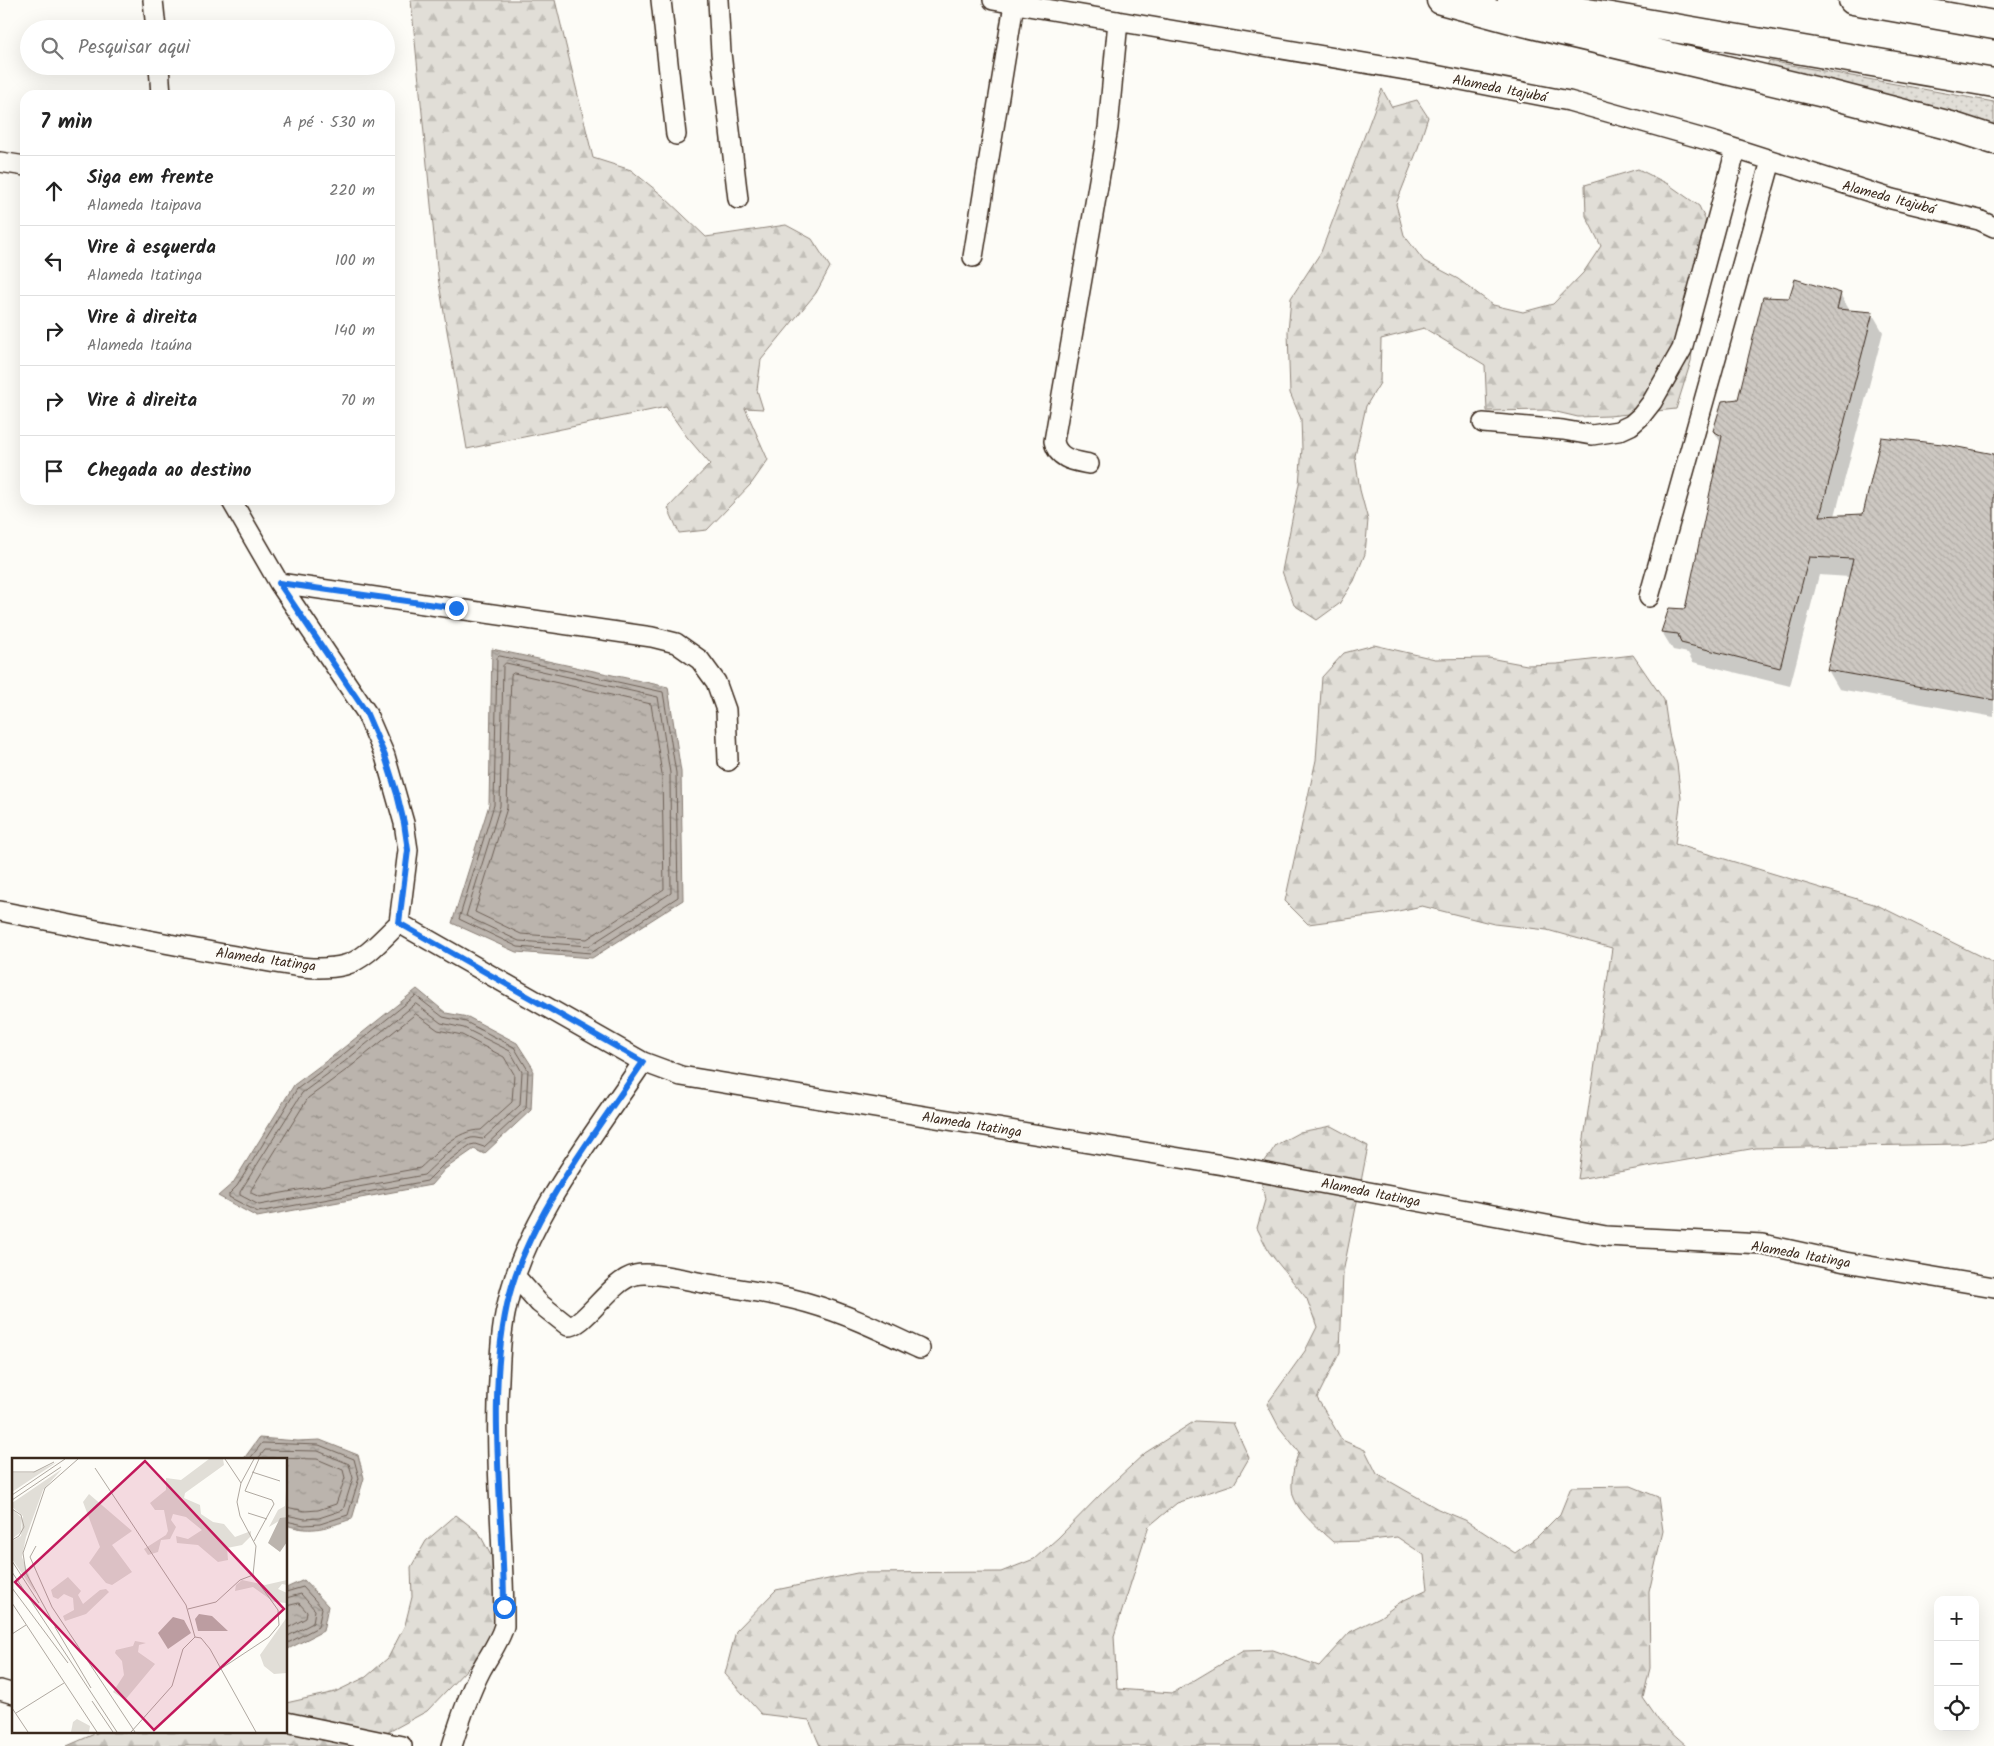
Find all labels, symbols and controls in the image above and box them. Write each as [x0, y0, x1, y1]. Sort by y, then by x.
search box [20, 20, 395, 75]
text: Pesquisar aqui [78, 33, 190, 63]
icon: search [38, 34, 66, 62]
street label: Alameda Itajubá [1451, 69, 1550, 109]
text: 7 min [40, 106, 92, 139]
text: A pé · 530 m [283, 110, 375, 135]
text: Siga em frente [87, 163, 214, 193]
street label: Alameda Itajubá [1840, 175, 1939, 221]
icon: ahead [40, 177, 68, 205]
text: 220 m [329, 178, 375, 203]
text: Alameda Itaipava [87, 193, 202, 218]
text: Vire à esquerda [87, 233, 216, 263]
icon: left [40, 247, 68, 275]
text: 100 m [335, 248, 375, 273]
text: Alameda Itatinga [87, 263, 202, 288]
text: Vire à direita [87, 303, 197, 333]
icon: right [40, 317, 68, 345]
text: 140 m [334, 318, 375, 343]
text: Alameda Itaúna [87, 333, 192, 358]
text: Vire à direita [87, 386, 197, 416]
icon: right [40, 387, 68, 415]
text: 70 m [340, 388, 375, 413]
text: Chegada ao destino [87, 456, 252, 486]
icon: arrive [40, 457, 68, 485]
route end [445, 597, 468, 620]
street label: Alameda Itatinga [214, 942, 317, 978]
street label: Alameda Itatinga [920, 1106, 1023, 1144]
street label: Alameda Itatinga [1319, 1173, 1422, 1213]
street label: Alameda Itatinga [1749, 1235, 1852, 1275]
inset map [12, 1458, 288, 1734]
route start [493, 1596, 516, 1619]
map controls [1934, 1596, 1979, 1731]
button: + [1934, 1596, 1979, 1641]
button: − [1934, 1641, 1979, 1686]
button: locate [1934, 1686, 1979, 1731]

